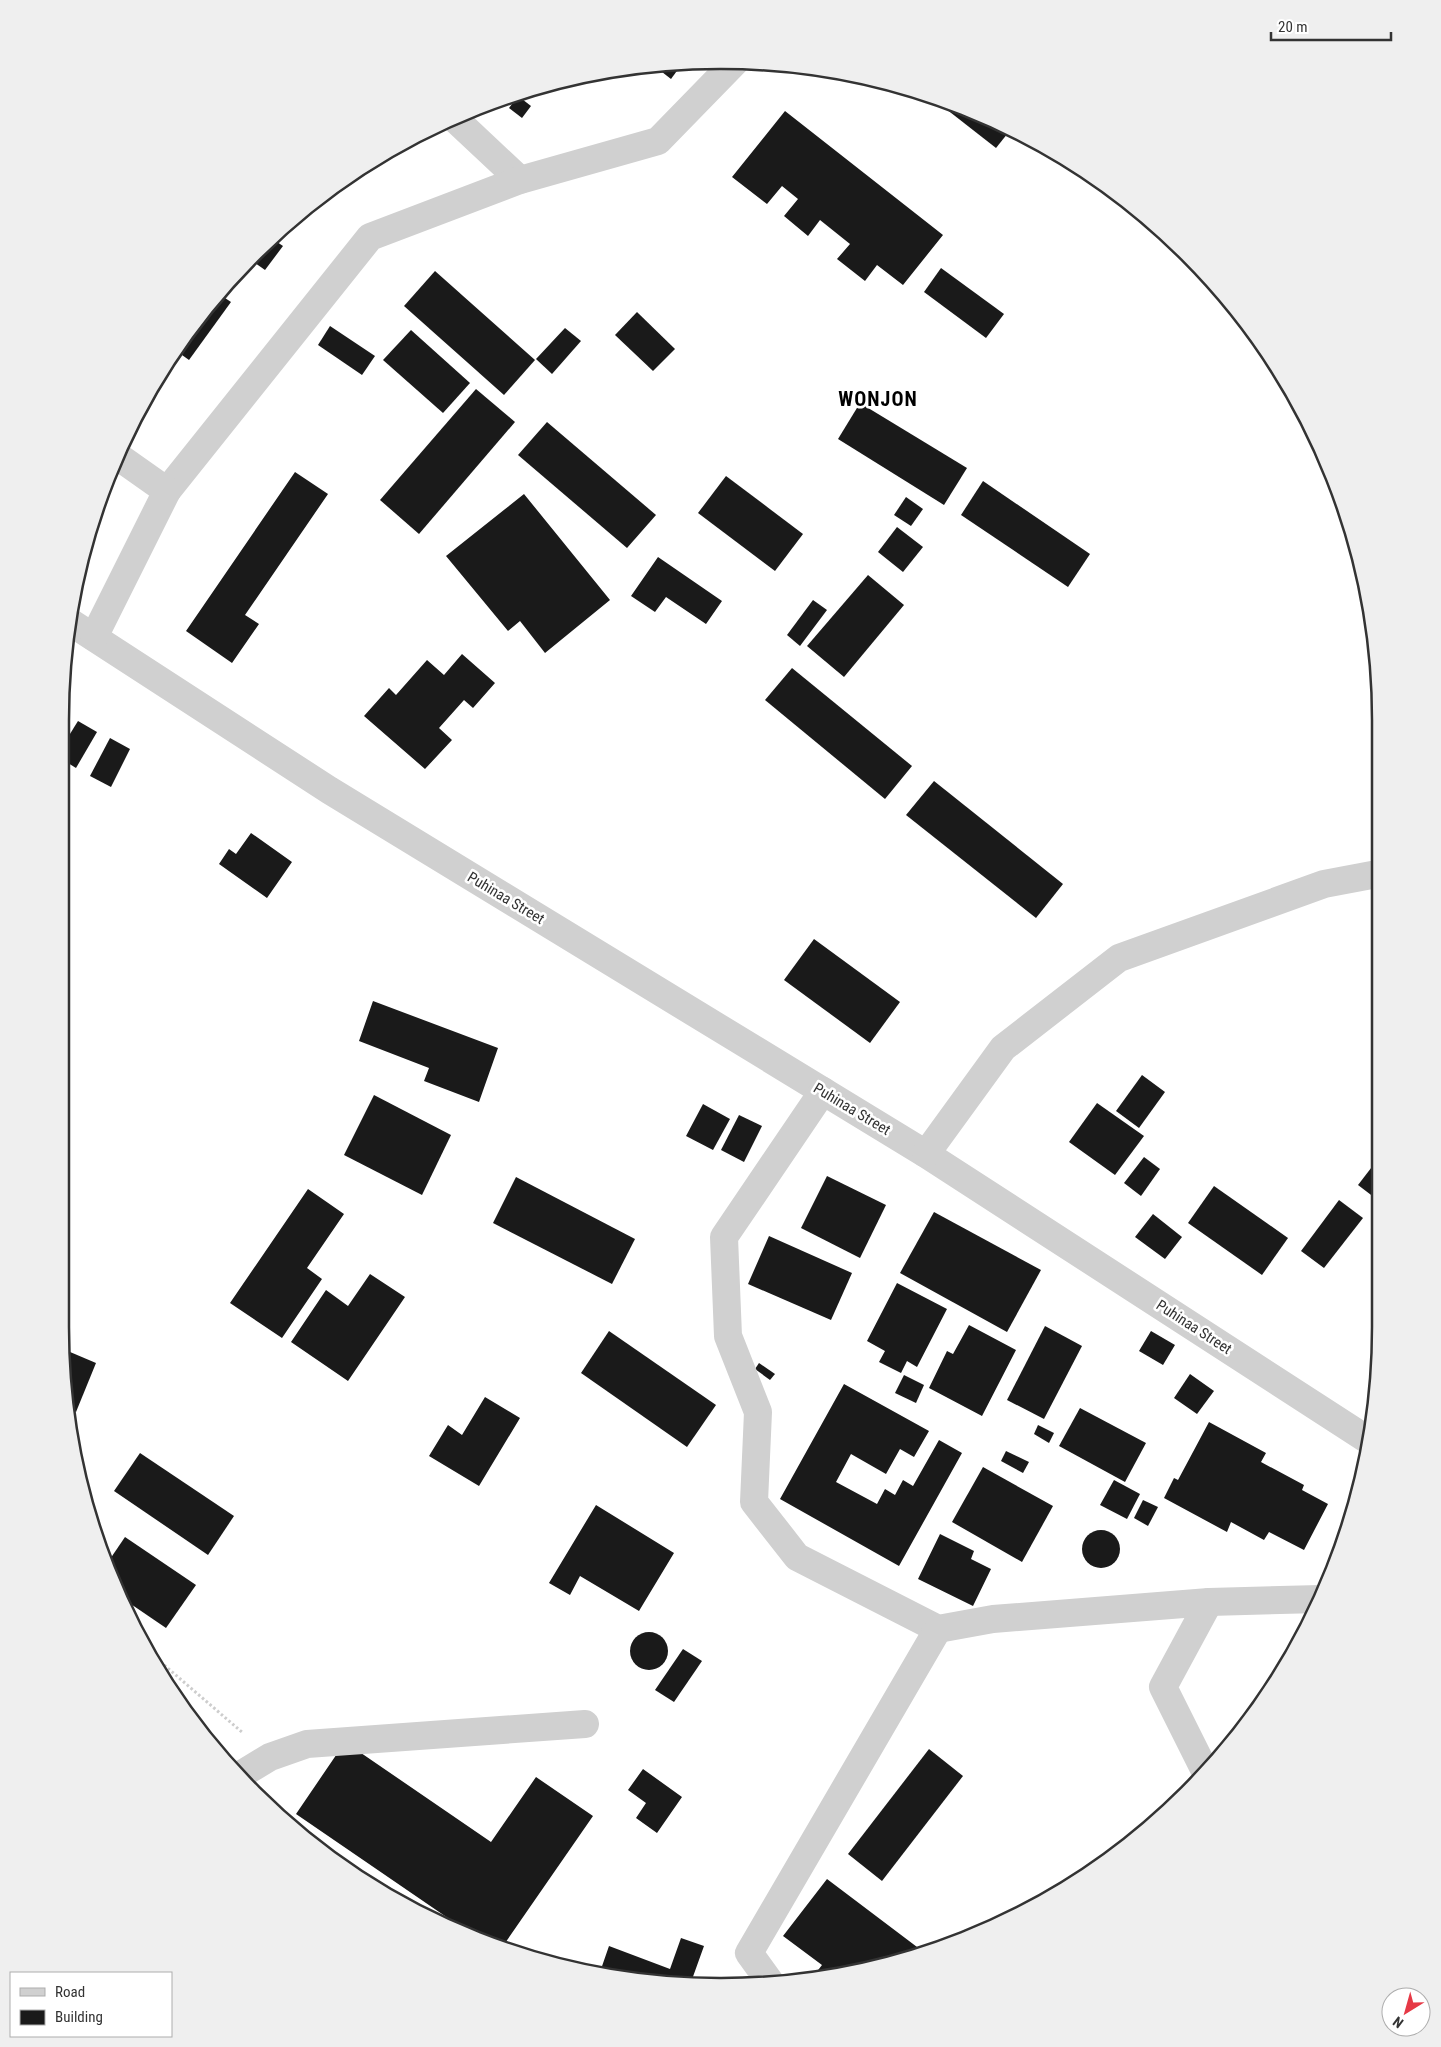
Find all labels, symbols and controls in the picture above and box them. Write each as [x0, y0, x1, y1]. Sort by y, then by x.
scale bar [1271, 10, 1391, 42]
text: 20 m [1278, 18, 1308, 36]
district label: WONJON [838, 387, 918, 411]
street label: Puhinaa Street [464, 868, 548, 928]
street label: Puhinaa Street [810, 1079, 894, 1139]
street label: Puhinaa Street [1153, 1296, 1235, 1358]
legend [10, 1972, 172, 2037]
text: Road [55, 1983, 85, 2001]
north arrow [1381, 1987, 1431, 2037]
text: Building [55, 2008, 103, 2026]
text: N [1390, 2013, 1406, 2031]

